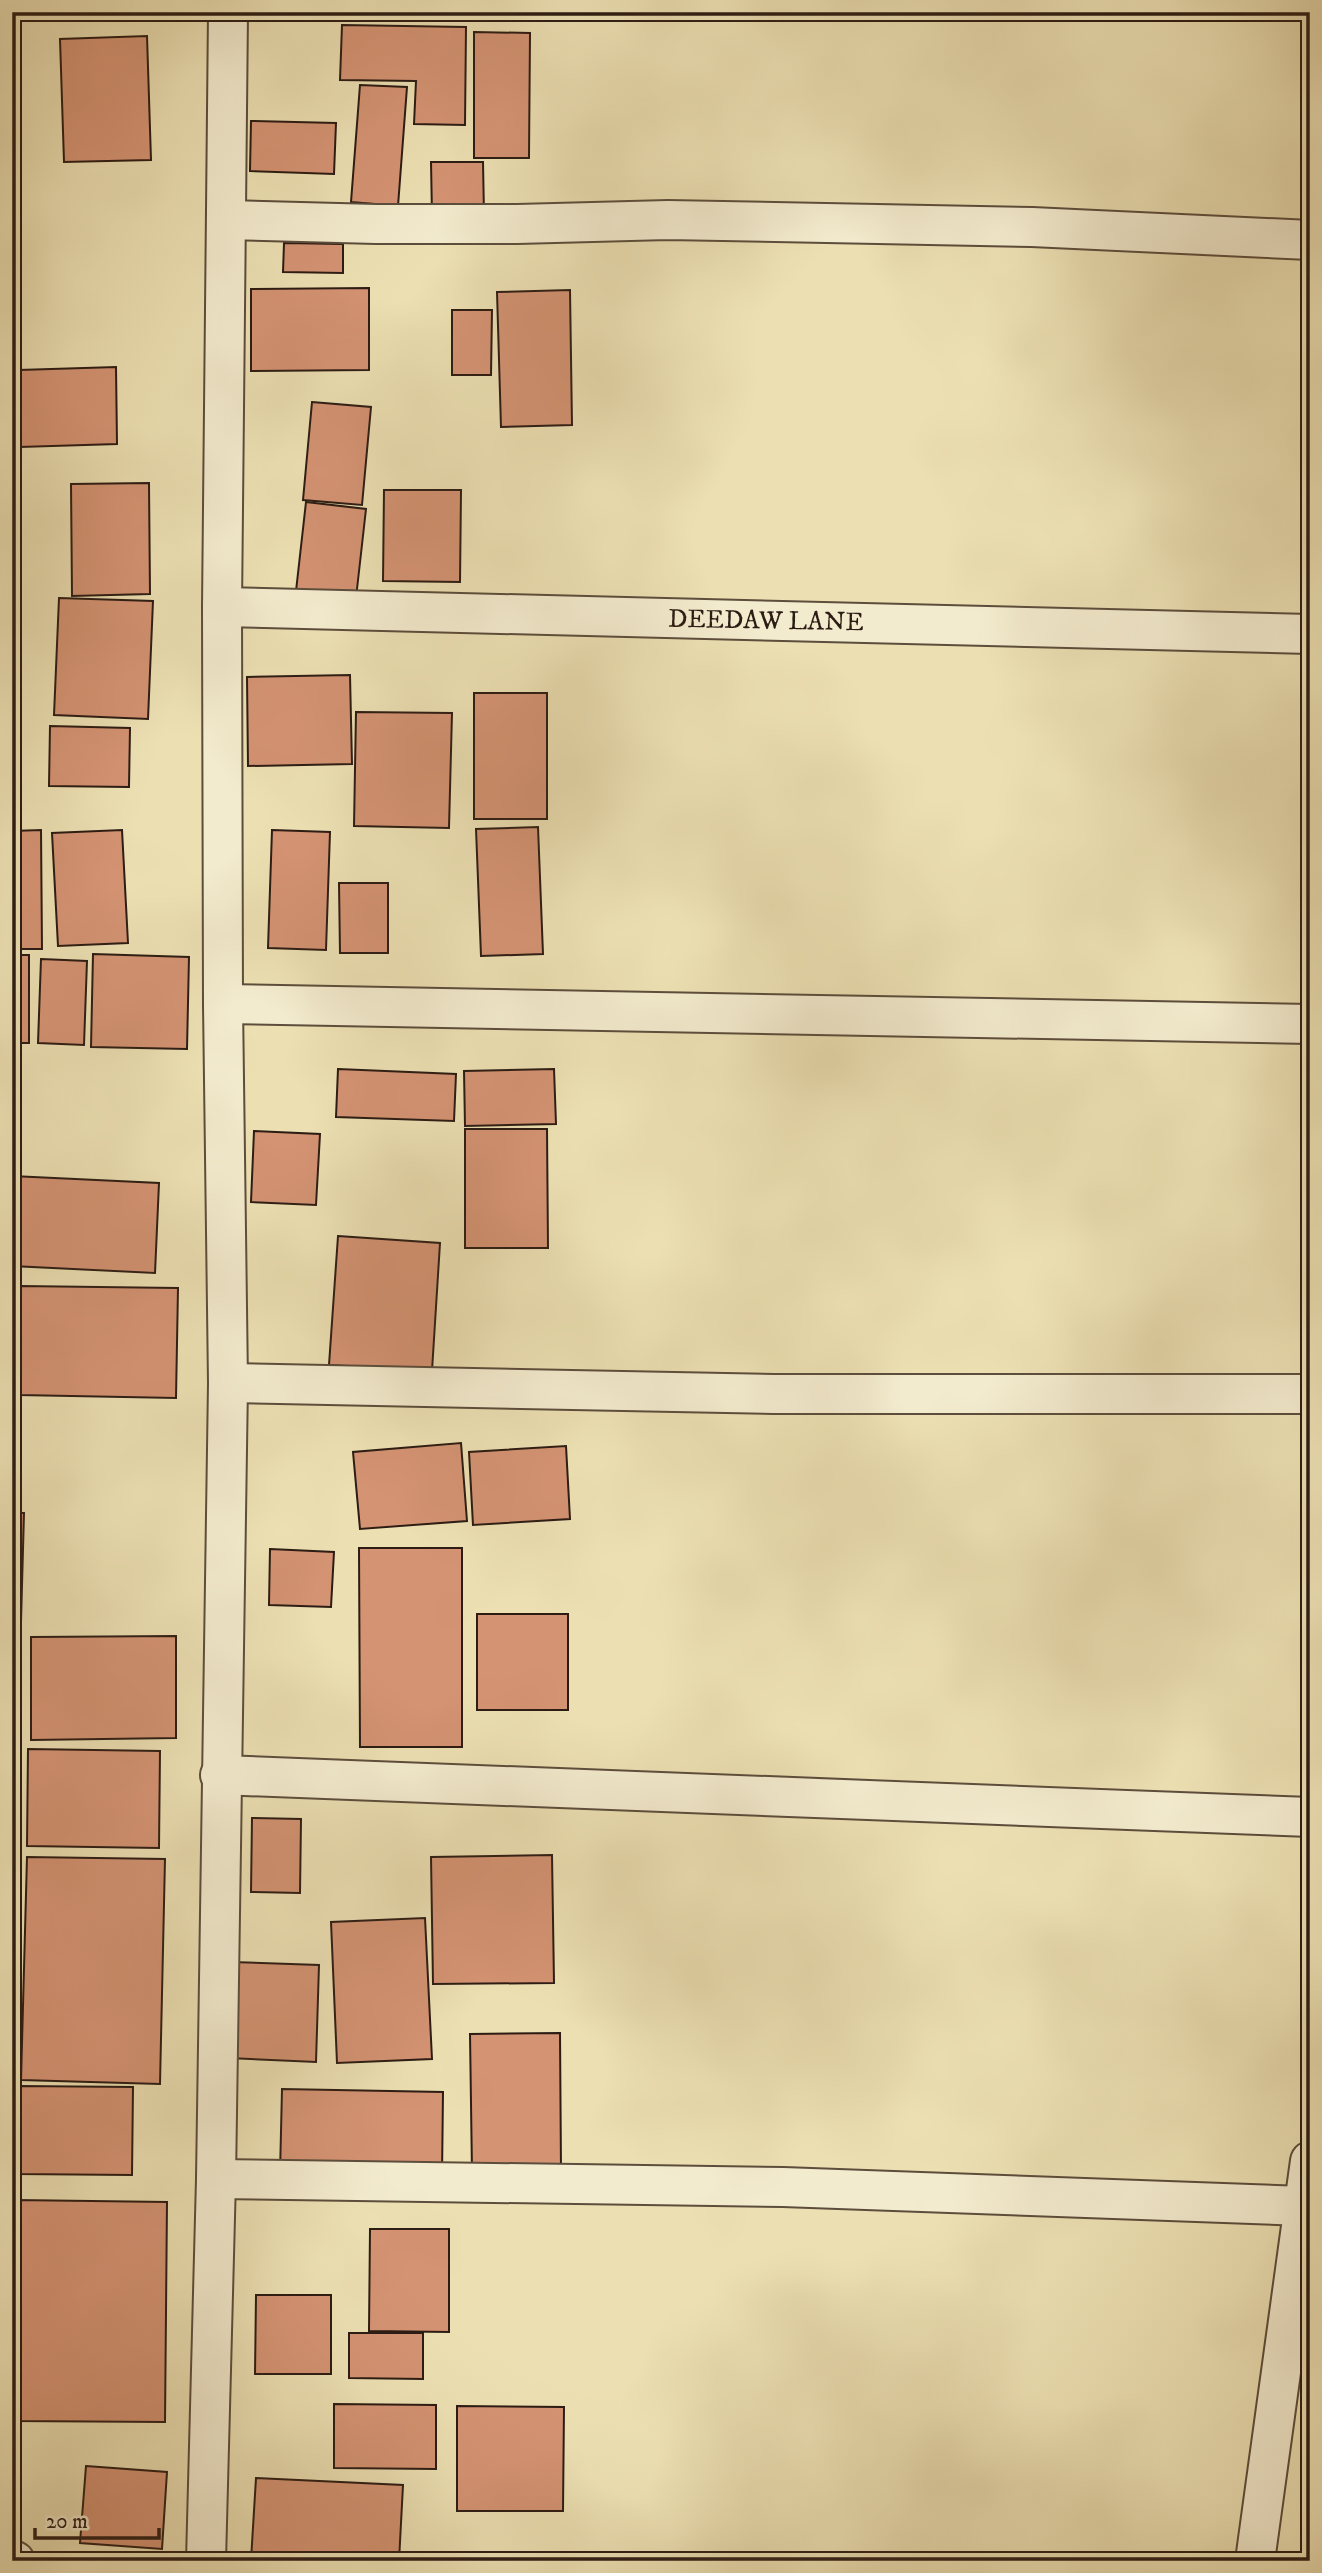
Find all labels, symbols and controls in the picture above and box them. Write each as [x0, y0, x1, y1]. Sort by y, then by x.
street label: DEEDAW LANE [668, 603, 864, 639]
scale bar [35, 2496, 159, 2540]
text: 20 m [46, 2509, 88, 2535]

